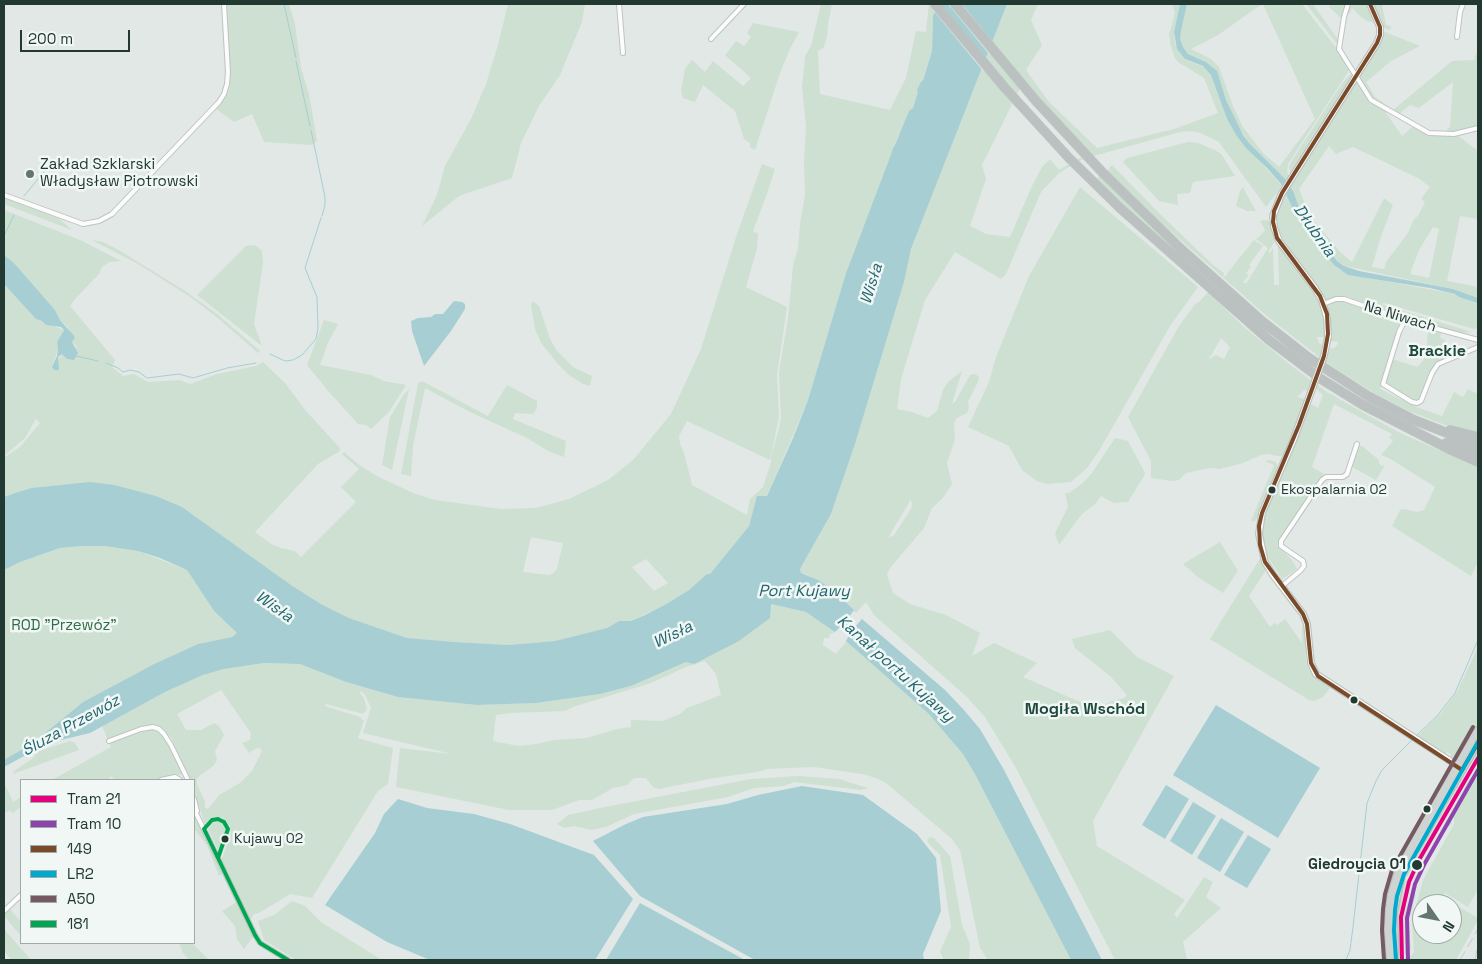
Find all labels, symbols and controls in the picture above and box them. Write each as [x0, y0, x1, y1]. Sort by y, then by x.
scale bar [22, 20, 132, 52]
text: 200 m [28, 29, 73, 48]
place label: Zakład Szklarski Władysław Piotrowski [40, 156, 198, 191]
marker: Zakład Szklarski Władysław Piotrowski [24, 168, 36, 180]
water label: Dłubnia [1289, 201, 1339, 261]
water label: Wisła [857, 261, 887, 307]
street label: Na Niwach [1362, 297, 1438, 337]
district label: Brackie [1408, 342, 1466, 362]
place label: Ekospalarnia 02 [1281, 482, 1387, 498]
marker: Ekospalarnia 02 [1267, 485, 1277, 495]
water label: Port Kujawy [758, 582, 850, 602]
water label: Wisła [252, 587, 296, 627]
water label: Kanał portu Kujawy [833, 612, 957, 726]
park label: ROD "Przewóz" [11, 617, 117, 635]
water label: Wisła [650, 617, 696, 653]
water label: Śluza Przewóz [19, 691, 123, 761]
unlabelled marker [1349, 695, 1359, 705]
district label: Mogiła Wschód [1025, 700, 1145, 720]
legend [20, 779, 195, 944]
text: Tram 21 [67, 789, 121, 808]
unlabelled marker [1422, 804, 1432, 814]
text: Tram 10 [67, 814, 121, 833]
place label: Kujawy 02 [234, 831, 303, 847]
marker: Kujawy 02 [220, 834, 230, 844]
text: 149 [67, 839, 92, 858]
place label: Giedroycia 01 [1308, 856, 1406, 874]
marker: Giedroycia 01 [1410, 858, 1424, 872]
text: LR2 [67, 864, 94, 883]
text: A50 [67, 889, 95, 908]
north arrow [1412, 894, 1462, 944]
text: 181 [67, 914, 89, 933]
text: N [1439, 918, 1459, 935]

